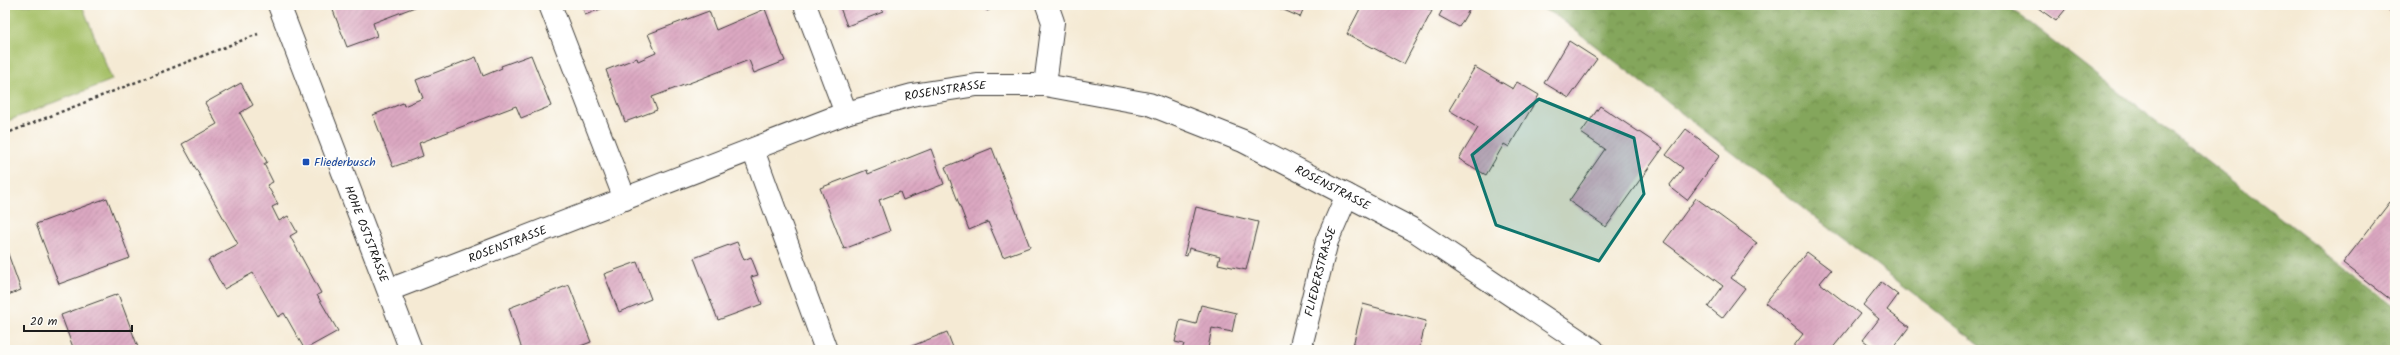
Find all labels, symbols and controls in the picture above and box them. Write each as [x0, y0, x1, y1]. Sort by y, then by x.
street label: ROSENSTRASSE [902, 76, 987, 107]
place label: Fliederbusch [314, 153, 376, 172]
marker: Fliederbusch [301, 157, 311, 167]
street label: ROSENSTRASSE [1291, 161, 1374, 216]
street label: HOHE OSTSTRASSE [339, 183, 394, 286]
street label: ROSENSTRASSE [466, 220, 551, 268]
street label: FLIEDERSTRASSE [1300, 223, 1342, 319]
scale bar [24, 307, 132, 333]
text: 20 m [30, 312, 58, 331]

